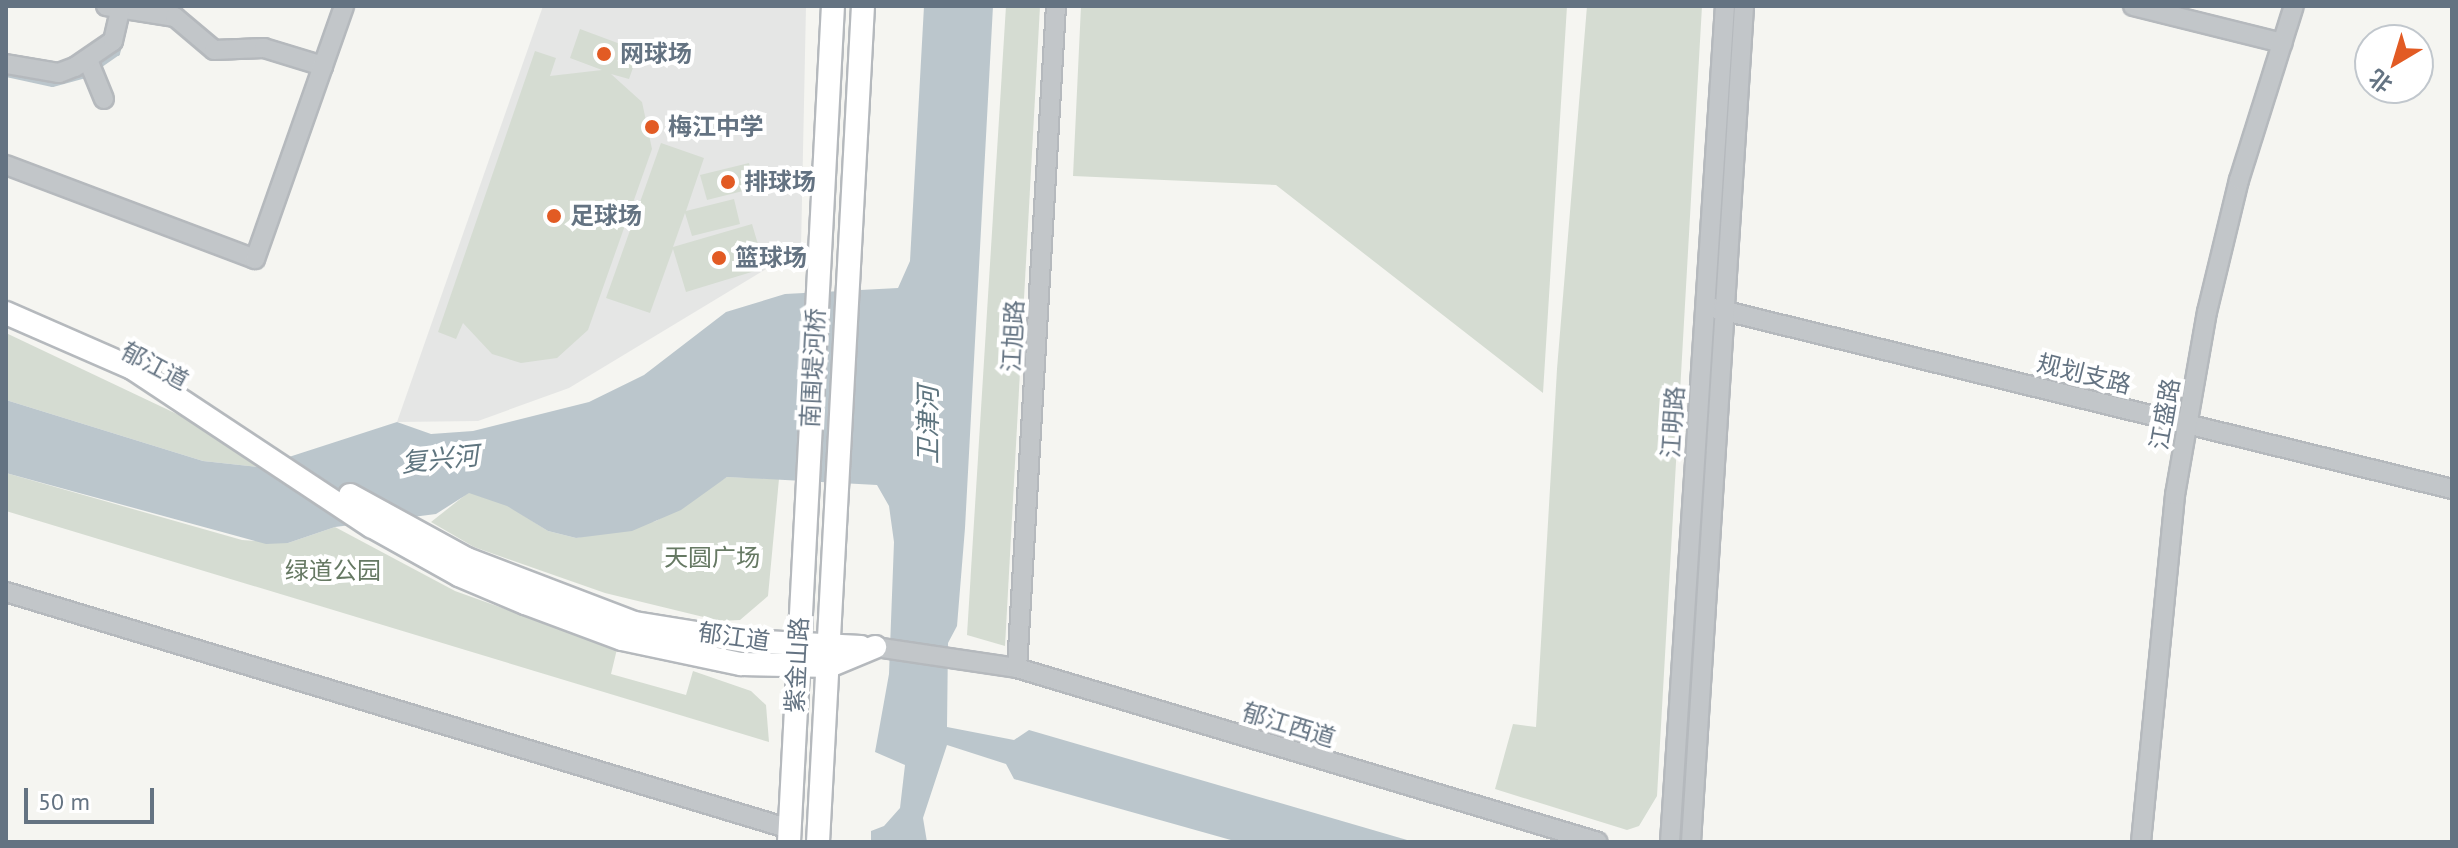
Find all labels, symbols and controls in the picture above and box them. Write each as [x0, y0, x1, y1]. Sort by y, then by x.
north arrow [2354, 24, 2434, 104]
place label: 网球场 [620, 40, 692, 68]
marker: 网球场 [595, 45, 613, 63]
text: 北 [2363, 64, 2398, 99]
place label: 梅江中学 [668, 113, 764, 141]
marker: 梅江中学 [643, 118, 661, 136]
place label: 排球场 [744, 168, 816, 196]
marker: 排球场 [719, 173, 737, 191]
place label: 足球场 [570, 202, 642, 230]
marker: 足球场 [545, 207, 563, 225]
place label: 篮球场 [735, 244, 807, 272]
marker: 篮球场 [710, 249, 728, 267]
street label: 江旭路 [997, 299, 1029, 373]
street label: 南围堤河桥 [795, 307, 831, 429]
street label: 郁江道 [116, 336, 194, 396]
street label: 规划支路 [2034, 348, 2134, 400]
street label: 江盛路 [2145, 376, 2185, 452]
street label: 江明路 [1656, 385, 1690, 459]
water label: 卫津河 [912, 386, 944, 464]
water label: 复兴河 [400, 439, 480, 479]
park label: 天圆广场 [664, 544, 760, 572]
park label: 绿道公园 [285, 557, 381, 585]
street label: 紫金山路 [780, 616, 814, 714]
street label: 郁江道 [696, 618, 772, 656]
street label: 郁江西道 [1239, 697, 1339, 753]
scale bar [28, 772, 158, 822]
text: 50 m [38, 786, 90, 817]

